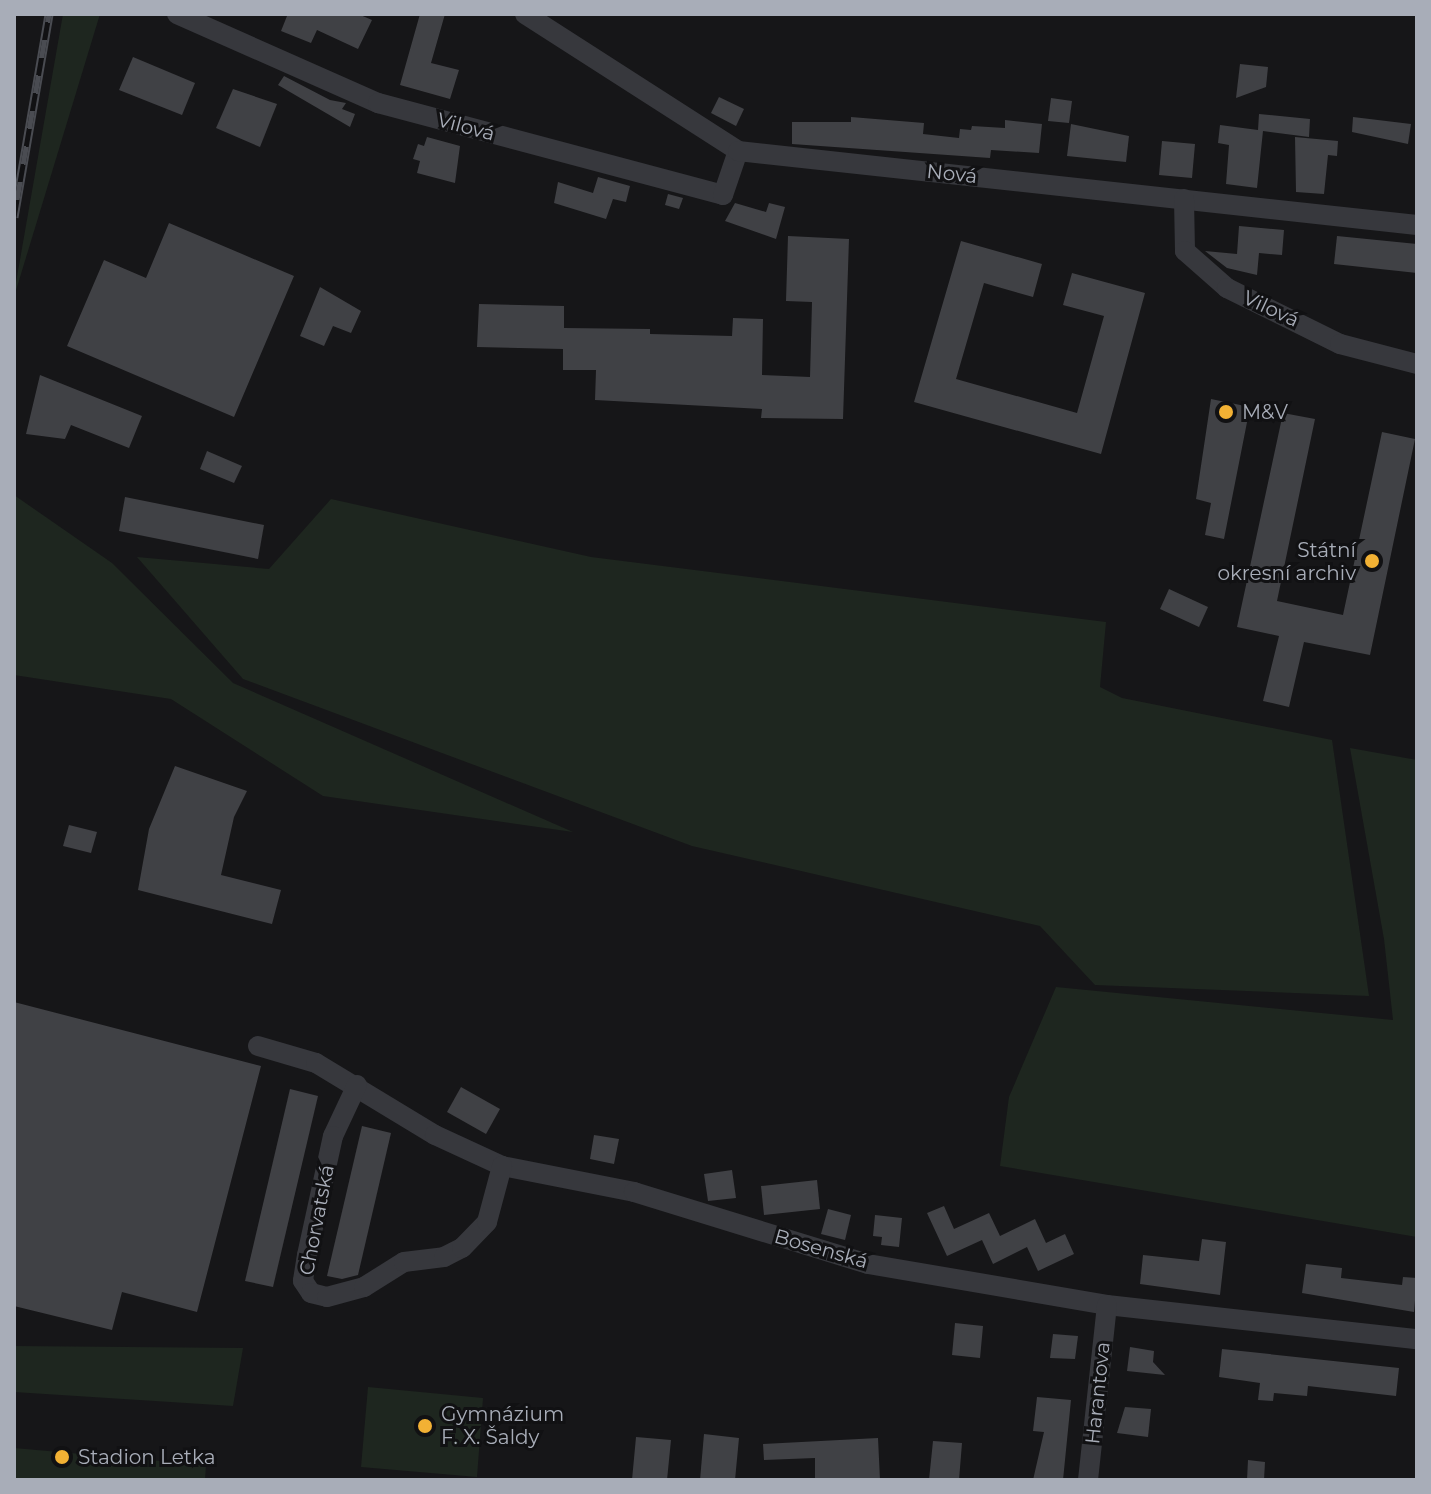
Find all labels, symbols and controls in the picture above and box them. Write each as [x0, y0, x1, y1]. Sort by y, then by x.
street label: Vilová [434, 108, 498, 146]
street label: Nová [926, 159, 978, 189]
street label: Vilová [1239, 286, 1303, 332]
place label: M&V [1242, 400, 1288, 424]
marker: M&V [1217, 403, 1235, 421]
place label: Státní okresní archiv [1217, 538, 1356, 585]
marker: Státní okresní archiv [1363, 552, 1381, 570]
street label: Chorvatská [295, 1163, 339, 1277]
street label: Bosenská [771, 1224, 871, 1274]
street label: Harantova [1081, 1341, 1115, 1445]
place label: Gymnázium F. X. Šaldy [441, 1402, 564, 1449]
marker: Gymnázium F. X. Šaldy [416, 1417, 434, 1435]
place label: Stadion Letka [78, 1445, 215, 1469]
marker: Stadion Letka [53, 1448, 71, 1466]

